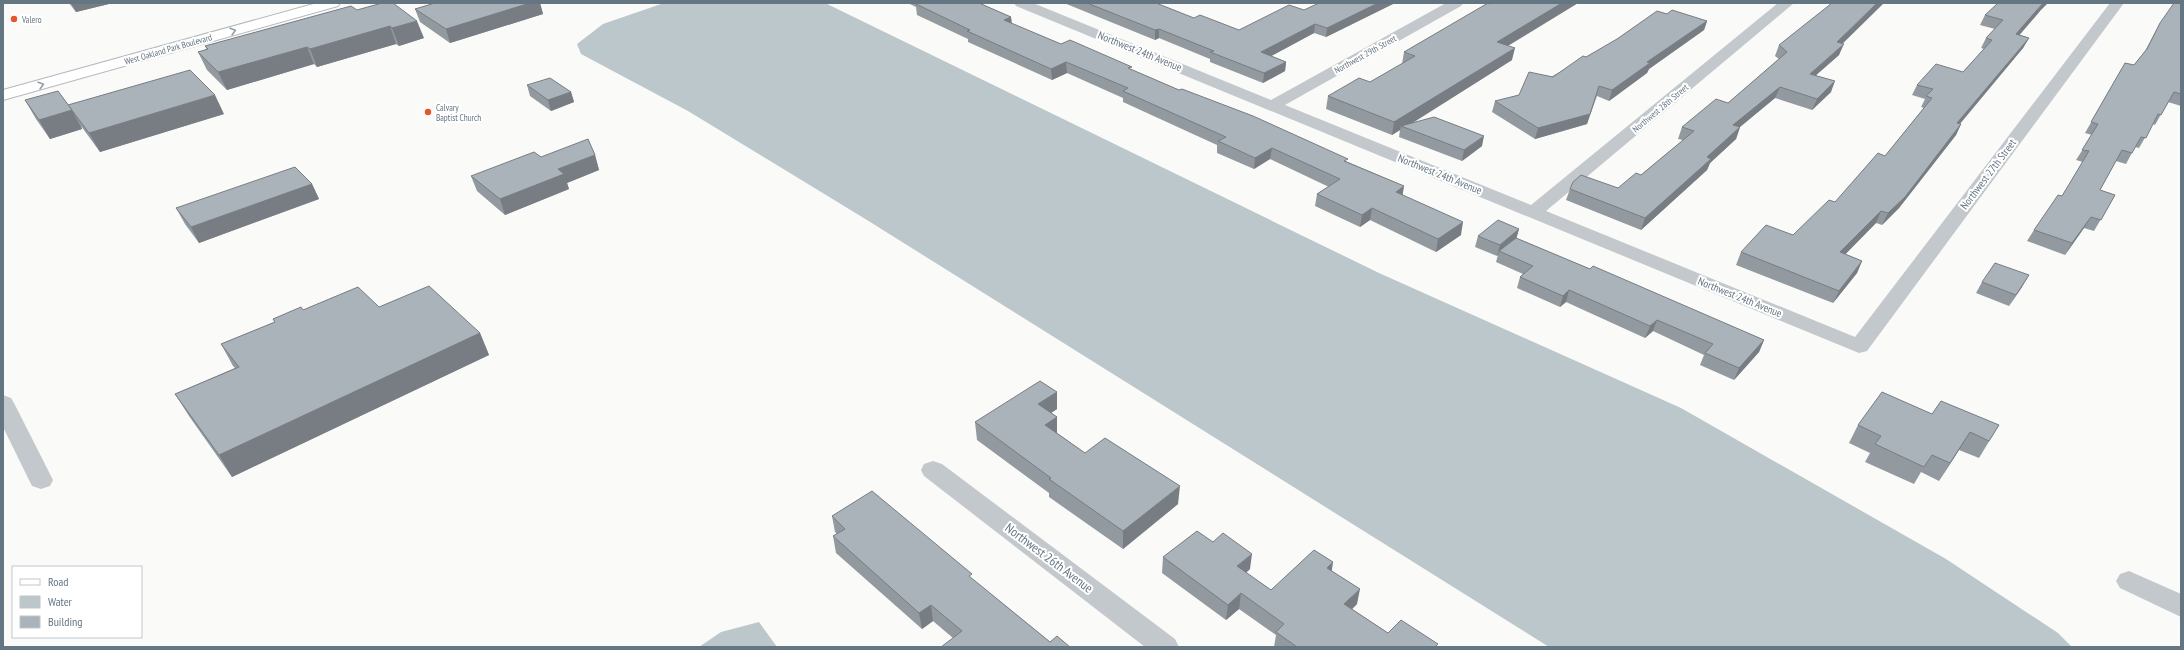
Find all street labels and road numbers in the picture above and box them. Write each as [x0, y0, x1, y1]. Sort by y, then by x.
street label: Northwest 24th Avenue [1096, 28, 1185, 74]
street label: West Oakland Park Boulevard [123, 31, 213, 67]
street label: Northwest 29th Street [1332, 32, 1398, 76]
street label: Northwest 28th Street [1630, 81, 1690, 134]
street label: Northwest 27th Street [1957, 136, 2019, 212]
street label: Northwest 24th Avenue [1396, 151, 1485, 197]
street label: Northwest 24th Avenue [1696, 274, 1785, 320]
street label: Northwest 26th Avenue [1002, 519, 1096, 597]

